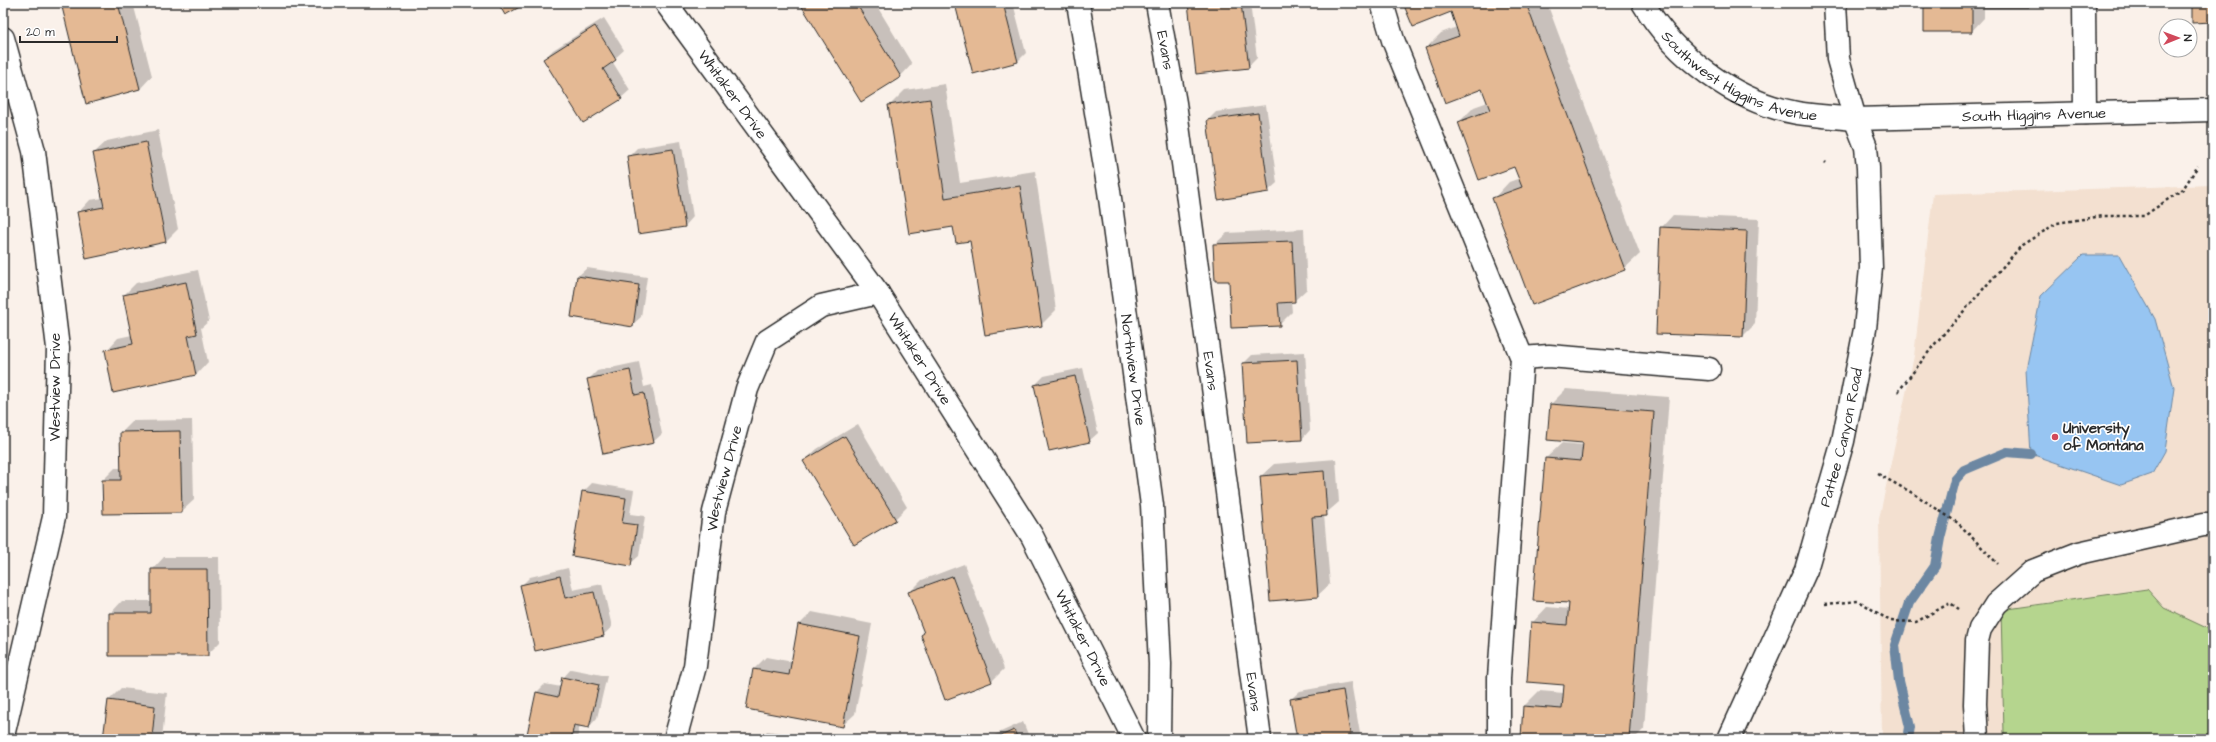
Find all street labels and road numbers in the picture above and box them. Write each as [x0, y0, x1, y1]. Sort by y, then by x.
street label: Southwest Higgins Avenue [1656, 26, 1818, 126]
street label: Evans [1151, 29, 1179, 72]
street label: Whitaker Drive [693, 46, 772, 143]
street label: South Higgins Avenue [1962, 103, 2106, 127]
street label: Whitaker Drive [882, 309, 956, 409]
street label: Northview Drive [1115, 313, 1151, 427]
street label: Westview Drive [45, 333, 66, 441]
street label: Evans [1197, 350, 1223, 392]
street label: Pattee Canyon Road [1815, 366, 1868, 509]
street label: Westview Drive [702, 423, 748, 532]
street label: Whitaker Drive [1050, 586, 1116, 690]
street label: Evans [1240, 671, 1266, 714]

